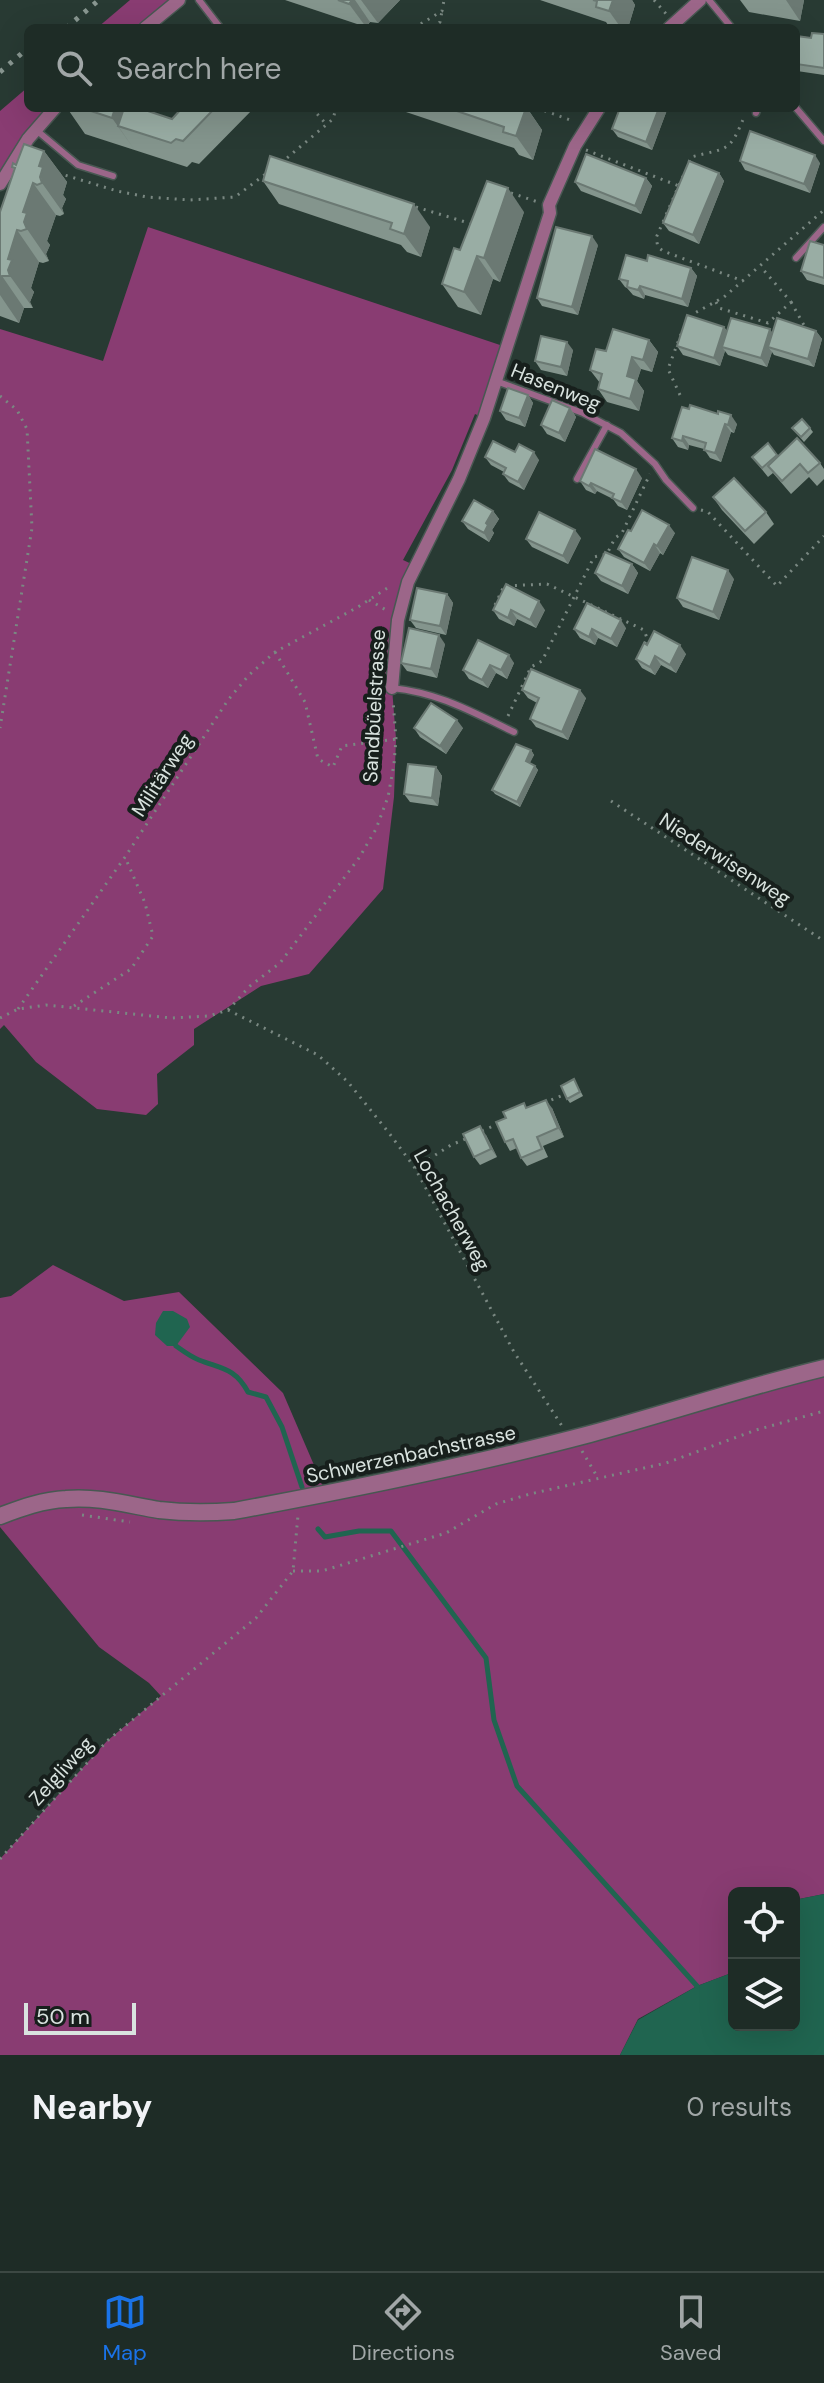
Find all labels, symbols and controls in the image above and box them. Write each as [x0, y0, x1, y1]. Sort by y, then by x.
search box [24, 24, 800, 112]
icon: search [52, 46, 96, 90]
text: Search here [116, 49, 282, 88]
street label: Hasenweg [507, 357, 605, 417]
street label: Sandbüelstrasse [357, 629, 391, 783]
street label: Militärweg [125, 728, 199, 822]
street label: Niederwisenweg [654, 807, 796, 911]
street label: Lochacherweg [408, 1145, 496, 1275]
street label: Schwerzenbachstrasse [304, 1419, 518, 1489]
street label: Zelgliweg [23, 1731, 99, 1811]
map controls [728, 1887, 800, 2031]
button: locate [728, 1887, 800, 1959]
button: layers [728, 1959, 800, 2031]
scale bar [24, 1999, 136, 2035]
text: 50 m [36, 2002, 90, 2031]
text: Nearby [32, 2085, 152, 2130]
text: 0 results [686, 2090, 792, 2124]
tab: Map [102, 2290, 147, 2367]
tab: Directions [352, 2290, 455, 2367]
tab: Saved [660, 2290, 722, 2367]

